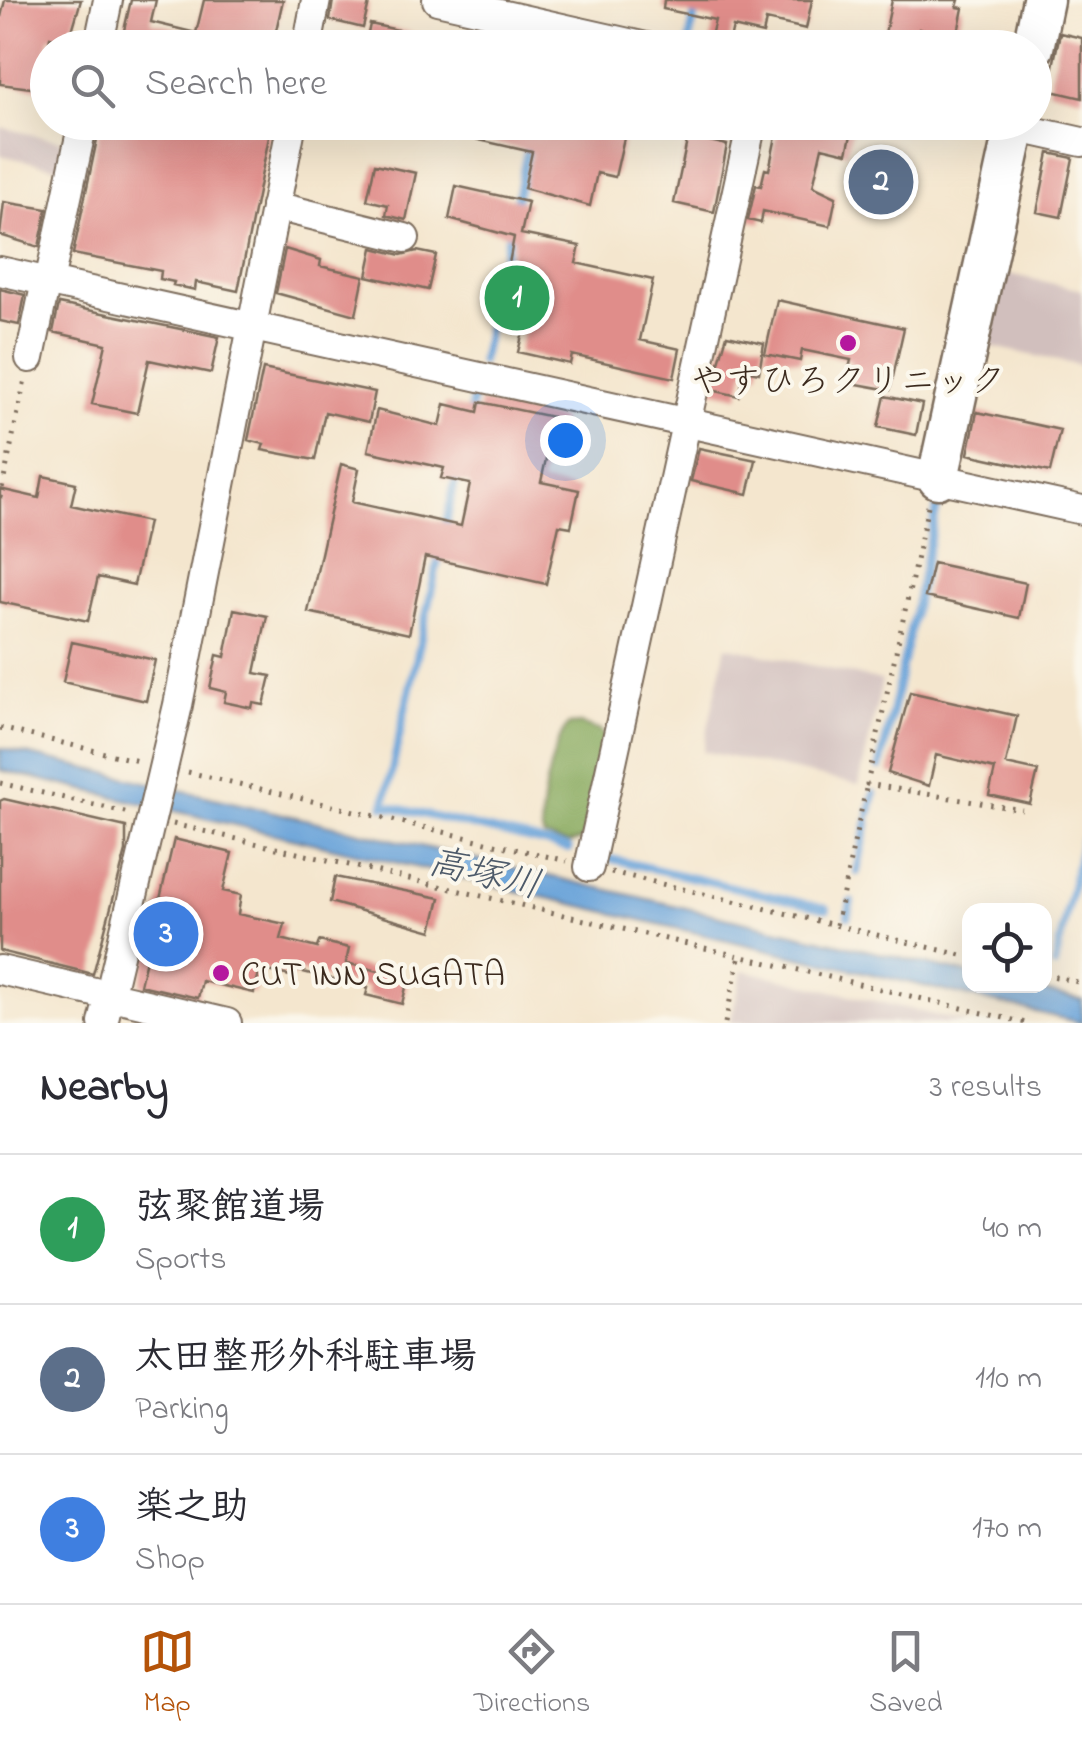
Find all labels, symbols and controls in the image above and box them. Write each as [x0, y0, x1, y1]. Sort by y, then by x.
search box [30, 30, 1052, 140]
text: Search here [145, 57, 327, 113]
icon: search [65, 58, 120, 113]
pin: 2 [848, 144, 914, 220]
pin: 1 [484, 260, 550, 336]
marker: やすひろクリニック [837, 332, 859, 354]
place label: やすひろクリニック [690, 358, 1006, 409]
your location [540, 415, 591, 466]
water label: 高塚川 [422, 836, 546, 916]
pin: 3 [134, 896, 198, 972]
map controls [962, 903, 1052, 993]
button: locate [962, 903, 1052, 993]
place label: CUT INN SUGATA [241, 951, 505, 1002]
marker: CUT INN SUGATA [210, 962, 232, 984]
text: Nearby [40, 1058, 168, 1119]
text: 3 results [930, 1065, 1042, 1112]
text: 弦聚館道場 [135, 1181, 325, 1237]
text: 1 [67, 1206, 78, 1253]
text: 40 m [982, 1206, 1042, 1253]
text: Sports [135, 1237, 227, 1284]
text: 太田整形外科駐車場 [135, 1331, 477, 1387]
text: 2 [65, 1356, 80, 1403]
text: 110 m [975, 1356, 1042, 1403]
text: Parking [135, 1387, 229, 1434]
text: 楽之助 [135, 1481, 249, 1537]
text: 3 [66, 1506, 79, 1553]
text: 170 m [972, 1506, 1042, 1553]
text: Shop [135, 1537, 205, 1584]
tab: Map [140, 1624, 195, 1725]
tab: Directions [474, 1624, 590, 1725]
tab: Saved [869, 1624, 942, 1725]

